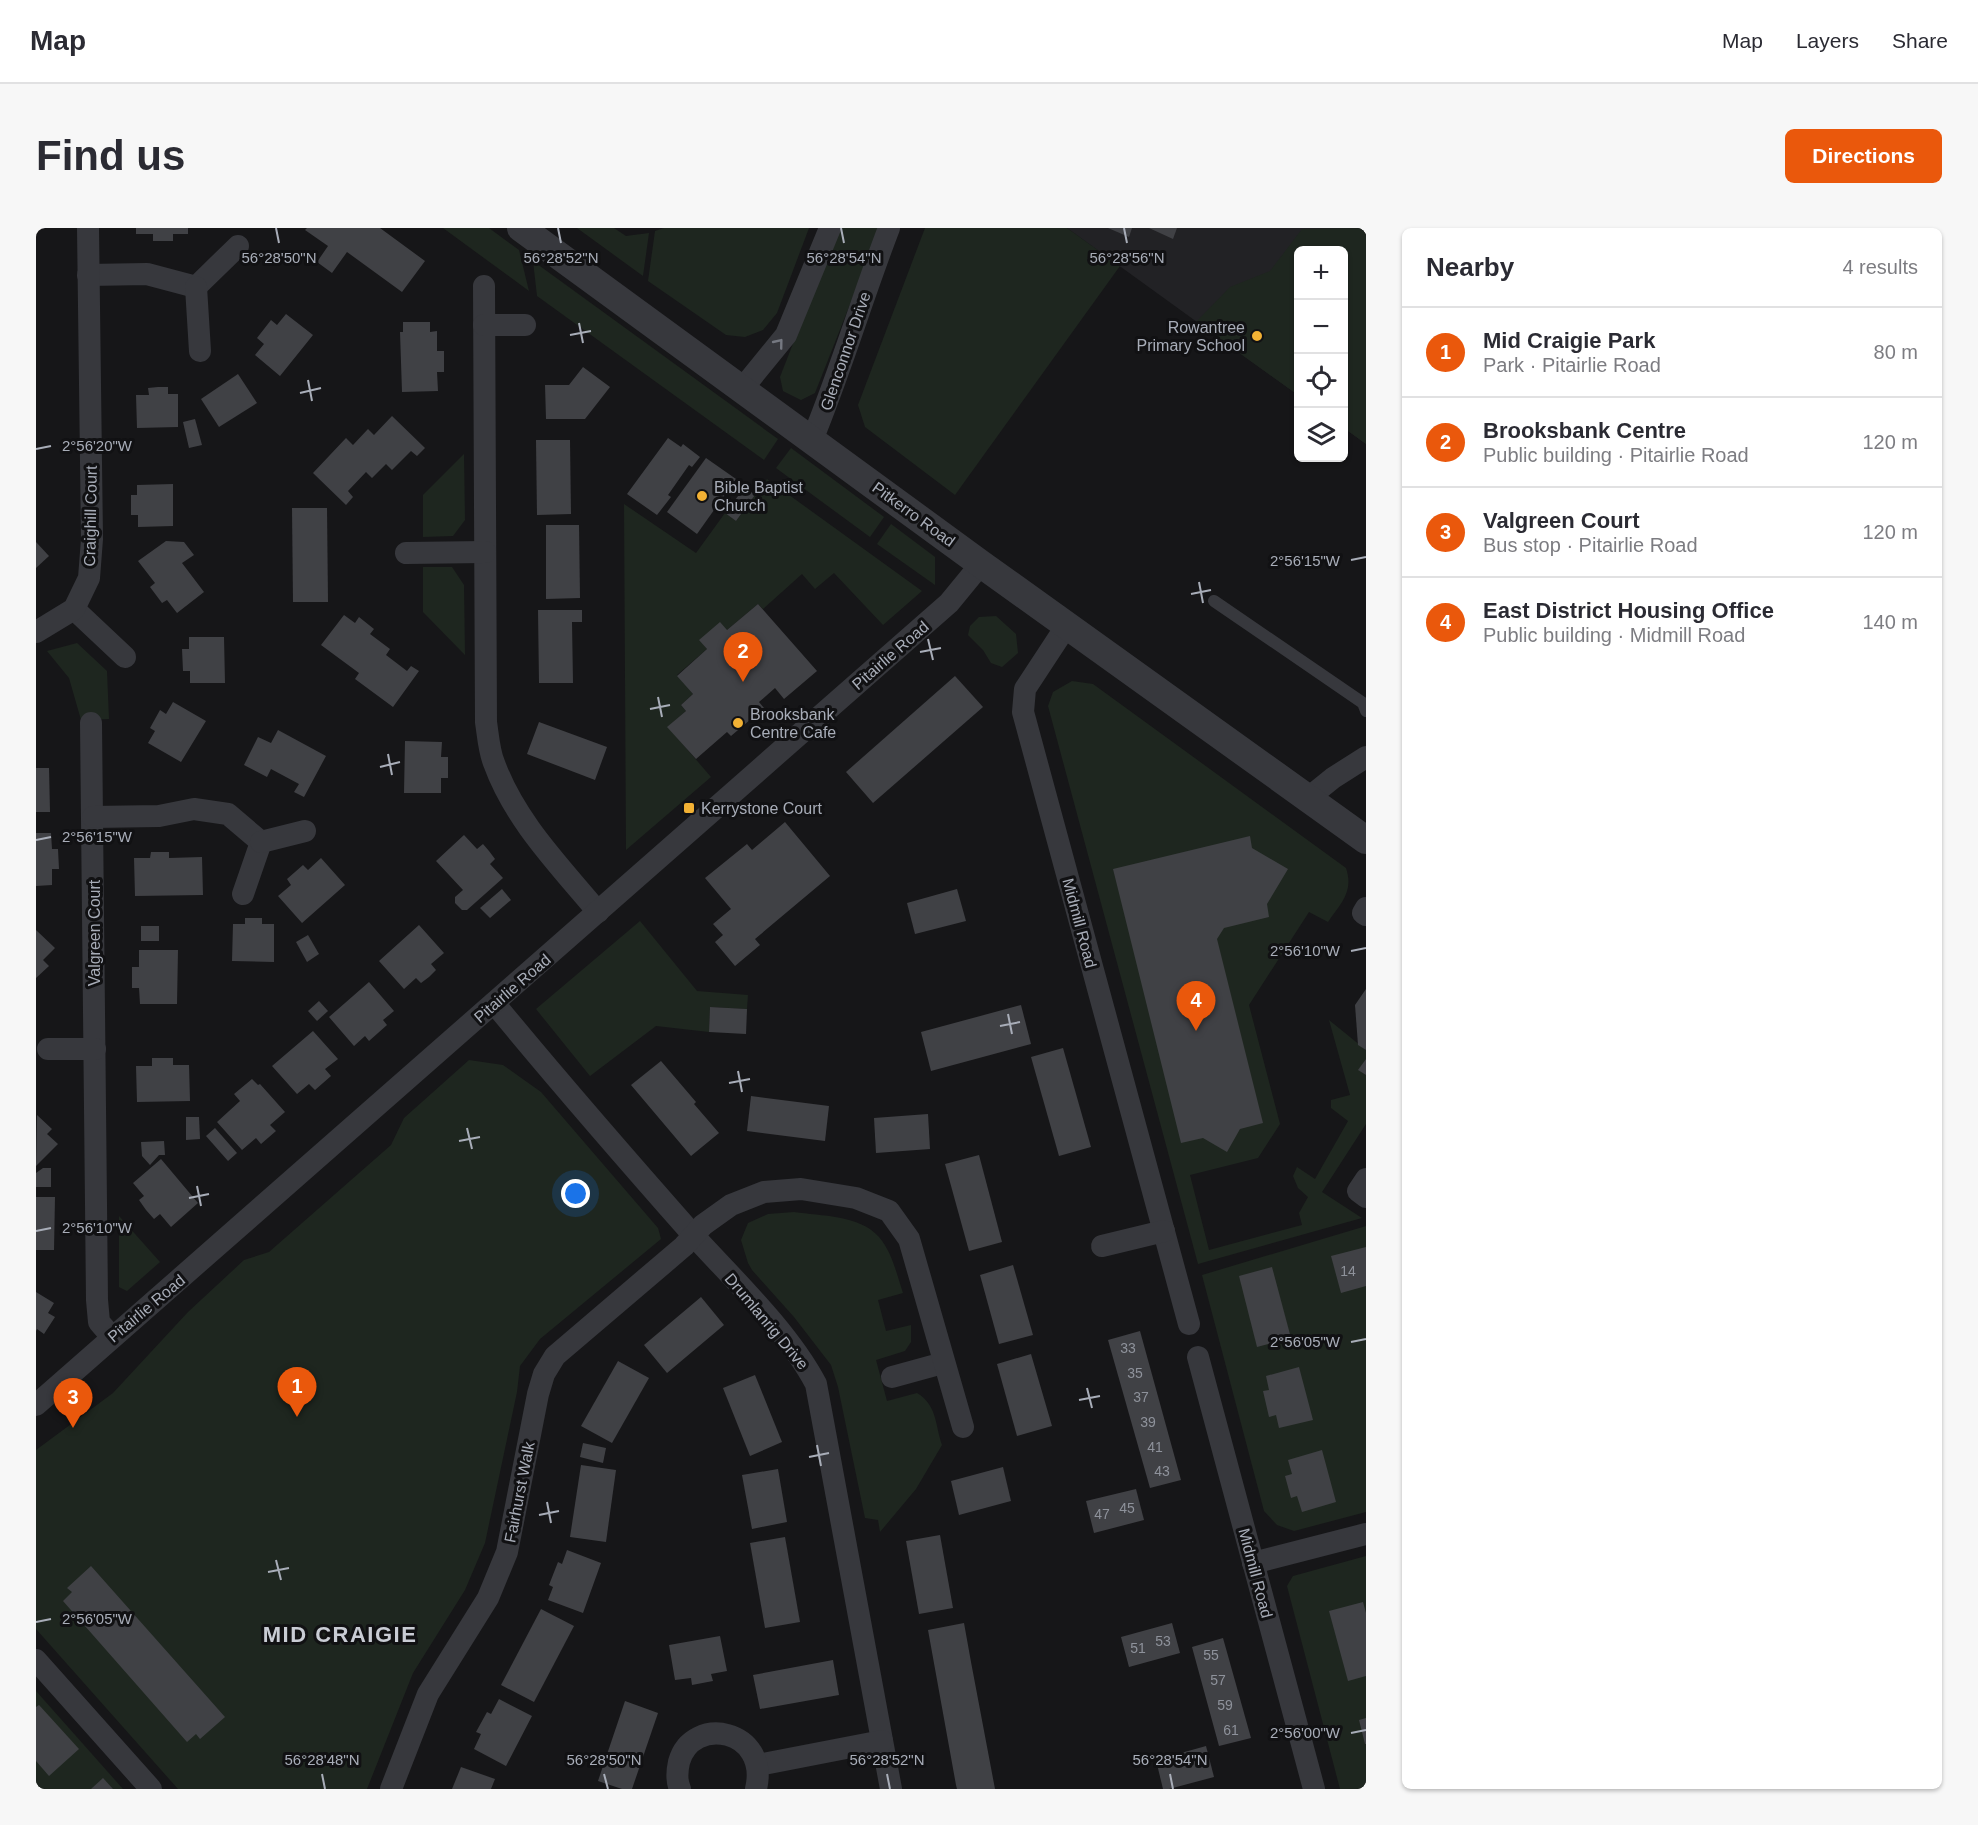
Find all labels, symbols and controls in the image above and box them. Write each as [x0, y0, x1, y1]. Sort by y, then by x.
text: Map [30, 25, 86, 56]
text: Map [1722, 29, 1763, 52]
text: Layers [1796, 29, 1859, 52]
text: Share [1892, 29, 1948, 52]
button: Directions [1785, 129, 1942, 183]
text: Find us [36, 132, 185, 179]
map controls [1294, 246, 1348, 462]
button: + [1294, 246, 1348, 300]
text: 56°28'50"N [241, 249, 317, 266]
text: 56°28'52"N [523, 249, 599, 266]
text: 56°28'54"N [806, 249, 882, 266]
text: 56°28'56"N [1089, 249, 1165, 266]
text: Nearby [1426, 252, 1514, 282]
text: 4 results [1842, 256, 1918, 278]
street label: Glenconnor Drive [817, 289, 874, 413]
button: − [1294, 300, 1348, 354]
place label: Rowantree Primary School [1137, 319, 1245, 354]
text: Mid Craigie Park [1483, 328, 1655, 353]
marker: Rowantree Primary School [1250, 329, 1264, 343]
one-way arrow [772, 339, 783, 350]
text: 1 [1440, 341, 1451, 363]
text: 80 m [1874, 341, 1918, 363]
button: locate [1294, 354, 1348, 408]
text: Park · Pitairlie Road [1483, 354, 1661, 376]
button: layers [1294, 408, 1348, 462]
text: Brooksbank Centre [1483, 418, 1686, 443]
text: 2 [1440, 431, 1451, 453]
text: 120 m [1862, 431, 1918, 453]
text: 2°56'20"W [62, 437, 133, 454]
text: Public building · Pitairlie Road [1483, 444, 1749, 466]
street label: Craighill Court [81, 465, 100, 567]
place label: Bible Baptist Church [714, 479, 803, 514]
street label: Pitkerro Road [869, 479, 958, 550]
marker: Bible Baptist Church [695, 489, 709, 503]
text: Valgreen Court [1483, 508, 1639, 533]
text: 3 [1440, 521, 1451, 543]
text: 120 m [1862, 521, 1918, 543]
text: Bus stop · Pitairlie Road [1483, 534, 1698, 556]
text: 2°56'15"W [1270, 552, 1341, 569]
text: East District Housing Office [1483, 598, 1774, 623]
text: 4 [1440, 611, 1451, 633]
text: 140 m [1862, 611, 1918, 633]
street label: Pitairlie Road [849, 618, 932, 693]
text: Public building · Midmill Road [1483, 624, 1745, 646]
pin: 2 [724, 632, 762, 682]
place label: Brooksbank Centre Cafe [750, 706, 836, 741]
marker: Brooksbank Centre Cafe [731, 716, 745, 730]
place label: Kerrystone Court [701, 800, 822, 817]
marker: Kerrystone Court [682, 801, 696, 815]
text: 2°56'15"W [62, 828, 133, 845]
street label: Midmill Road [1059, 876, 1100, 970]
street label: Valgreen Court [86, 879, 103, 986]
text: 2°56'10"W [1270, 942, 1341, 959]
street label: Pitairlie Road [471, 951, 554, 1026]
pin: 4 [1176, 982, 1216, 1031]
your location [561, 1179, 590, 1208]
text: 2°56'10"W [62, 1219, 133, 1236]
house number: 14 [1340, 1263, 1356, 1279]
street label: Drumlanrig Drive [722, 1270, 812, 1373]
street label: Pitairlie Road [104, 1271, 188, 1345]
text: 2°56'05"W [1270, 1333, 1341, 1350]
house number: 33 [1120, 1340, 1136, 1356]
house number: 35 [1127, 1365, 1143, 1381]
pin: 1 [278, 1368, 316, 1417]
pin: 3 [54, 1378, 93, 1428]
house number: 37 [1133, 1389, 1149, 1405]
house number: 39 [1140, 1414, 1156, 1430]
street label: Fairhurst Walk [501, 1439, 538, 1544]
house number: 41 [1147, 1439, 1163, 1455]
house number: 43 [1154, 1463, 1170, 1479]
house number: 45 [1119, 1500, 1135, 1516]
house number: 47 [1094, 1506, 1110, 1522]
street label: Midmill Road [1235, 1526, 1276, 1620]
text: 2°56'05"W [62, 1610, 133, 1627]
district label: MID CRAIGIE [263, 1622, 417, 1647]
house number: 53 [1155, 1633, 1171, 1649]
house number: 51 [1130, 1640, 1146, 1656]
house number: 55 [1203, 1647, 1219, 1663]
house number: 57 [1210, 1672, 1226, 1688]
house number: 59 [1217, 1697, 1233, 1713]
house number: 61 [1223, 1722, 1239, 1738]
text: 2°56'00"W [1270, 1724, 1341, 1741]
text: 56°28'48"N [284, 1751, 360, 1768]
text: 56°28'50"N [566, 1751, 642, 1768]
text: 56°28'52"N [849, 1751, 925, 1768]
text: 56°28'54"N [1132, 1751, 1208, 1768]

